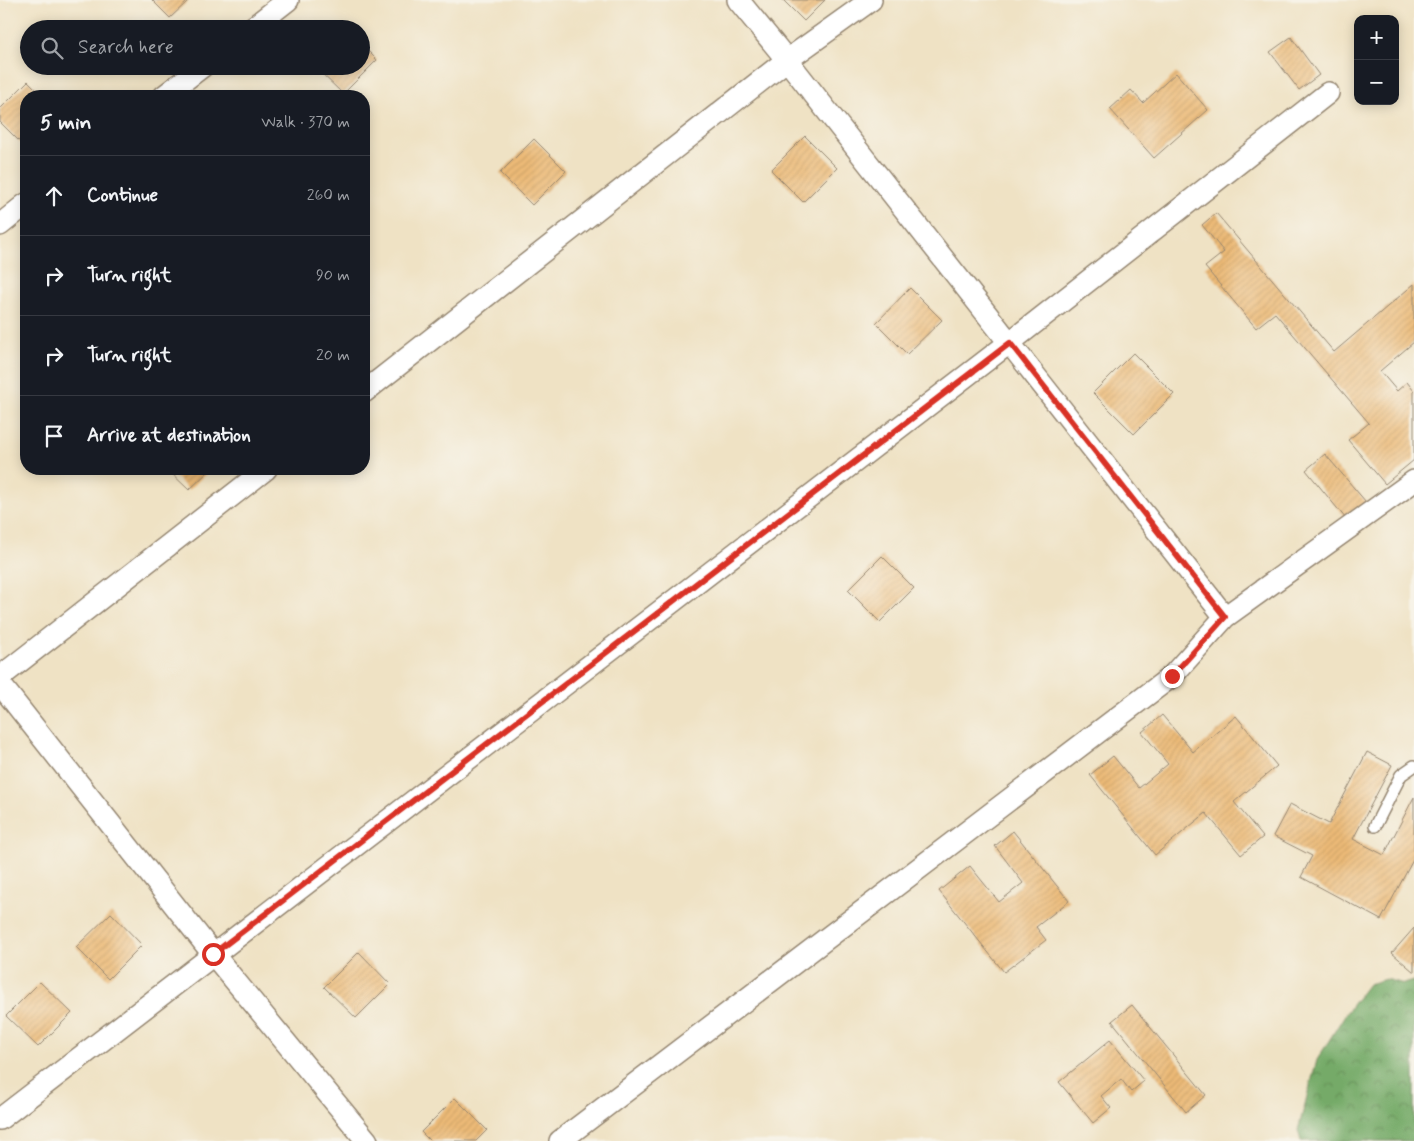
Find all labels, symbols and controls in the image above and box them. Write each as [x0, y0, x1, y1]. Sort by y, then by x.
map controls [1354, 15, 1399, 105]
button: + [1354, 15, 1399, 60]
search box [20, 20, 370, 75]
icon: search [38, 34, 66, 62]
text: Search here [78, 35, 174, 60]
button: − [1354, 60, 1399, 105]
text: 5 min [40, 109, 92, 137]
text: Walk · 370 m [261, 112, 350, 133]
icon: ahead [40, 182, 68, 210]
text: Continue [87, 183, 158, 208]
text: 260 m [307, 185, 350, 206]
icon: right [40, 262, 68, 290]
text: Turn right [87, 263, 171, 288]
text: 90 m [316, 265, 350, 286]
icon: right [40, 342, 68, 370]
text: Turn right [87, 343, 171, 368]
text: 20 m [316, 345, 350, 366]
icon: arrive [40, 422, 68, 450]
text: Arrive at destination [87, 423, 251, 448]
route end [1161, 665, 1184, 688]
route start [202, 943, 225, 966]

